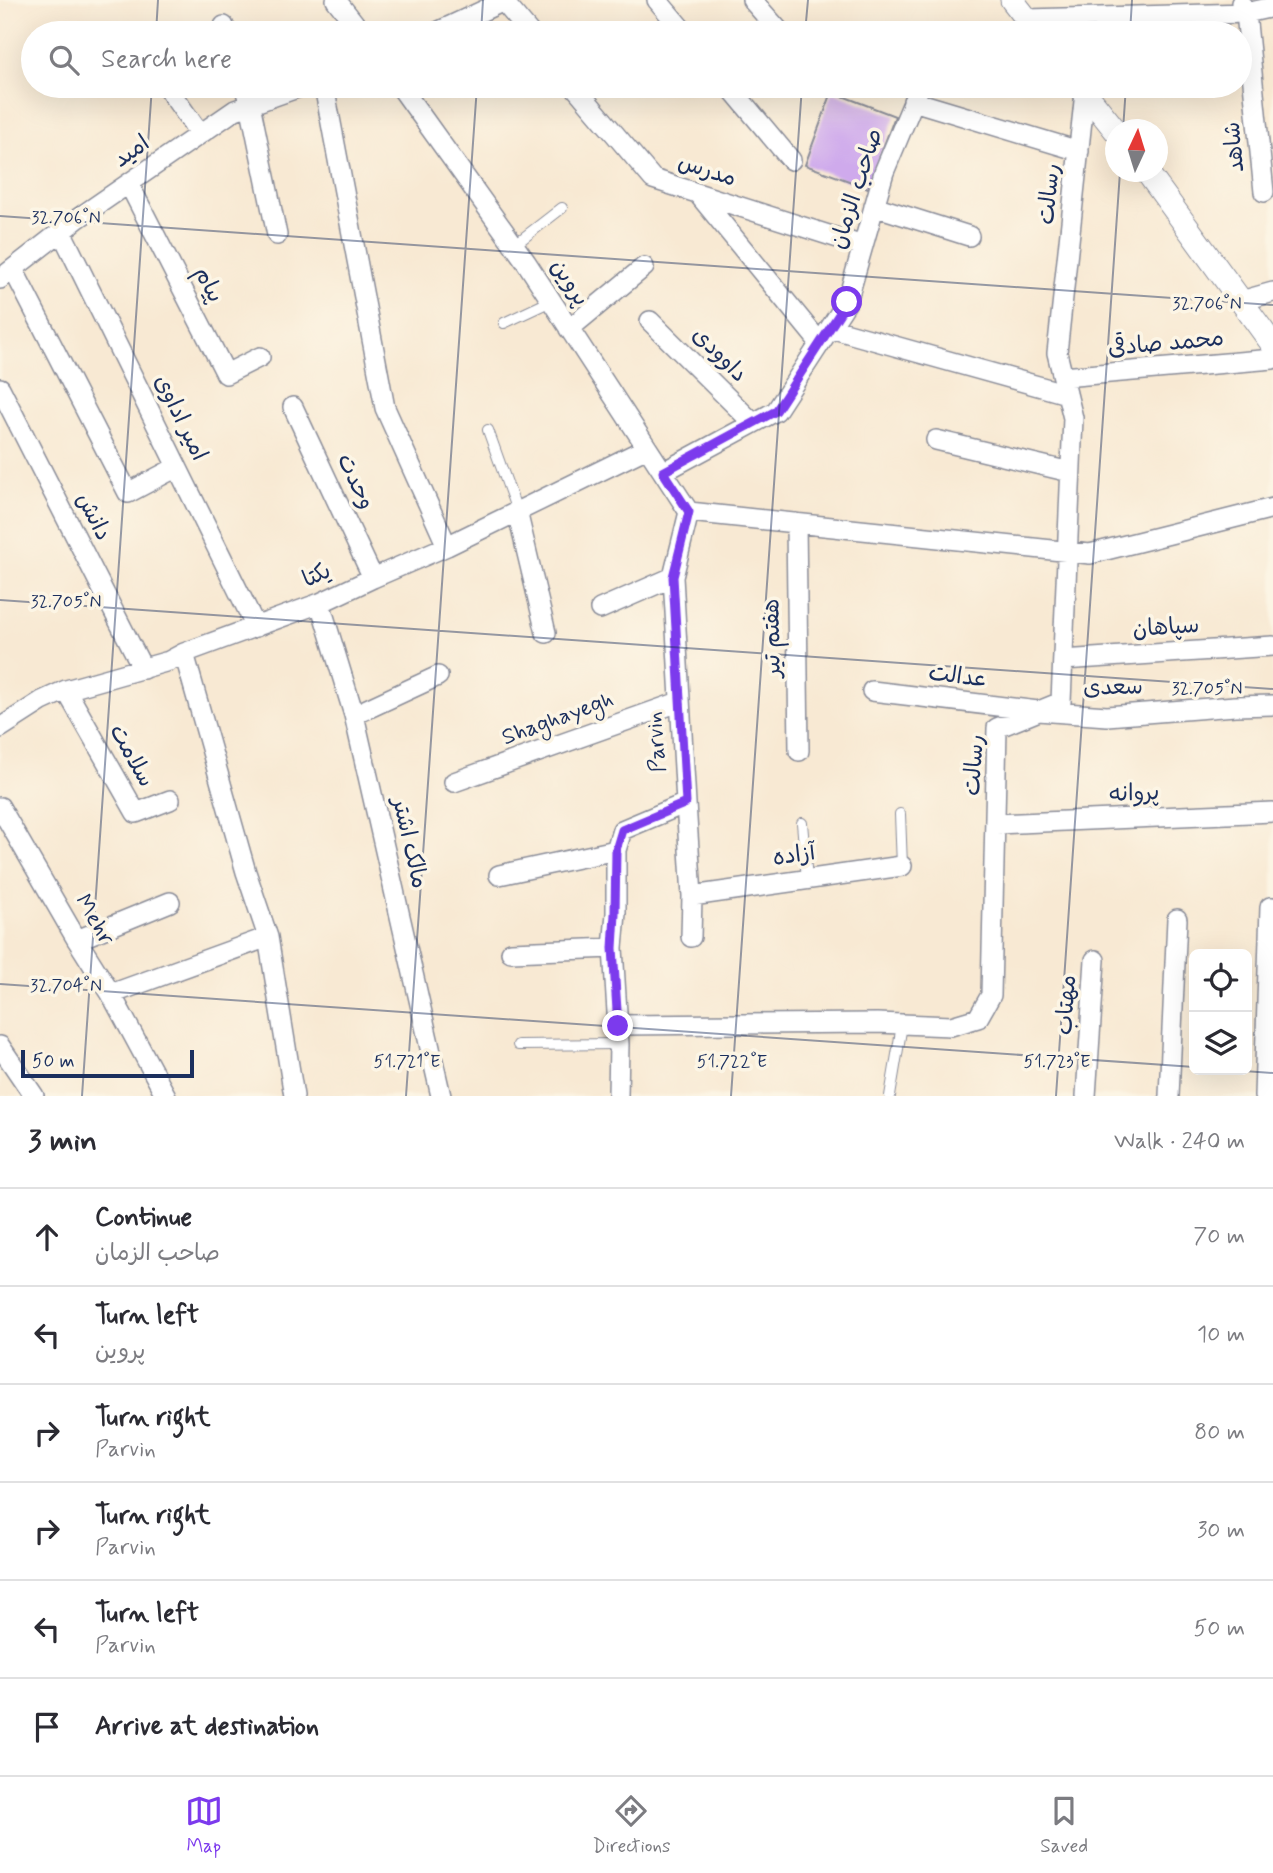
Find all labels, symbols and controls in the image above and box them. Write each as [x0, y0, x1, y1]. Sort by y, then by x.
search box [21, 21, 1252, 98]
icon: search [45, 41, 83, 79]
text: Search here [101, 43, 232, 77]
north arrow [1105, 119, 1168, 182]
street label: شاهد [1218, 121, 1252, 173]
street label: صاحب الزمان [823, 125, 891, 253]
street label: امید [108, 129, 156, 175]
street label: مدرس [674, 148, 740, 194]
street label: رسالت [1032, 162, 1068, 226]
text: 32.706°N [31, 206, 101, 230]
street label: پروین [543, 254, 595, 312]
street label: پیام [185, 262, 230, 309]
route start [831, 286, 862, 317]
text: 32.706°N [1172, 292, 1242, 316]
street label: داوودی [685, 321, 753, 389]
street label: محمد صادقی [1107, 323, 1225, 364]
street label: امیر اداوی [146, 370, 214, 466]
street label: وحدت [329, 449, 381, 515]
street label: دانش [68, 488, 118, 546]
street label: یکتا [298, 557, 336, 595]
text: 32.705°N [30, 590, 102, 614]
street label: هفتم تیر [757, 598, 790, 680]
street label: سپاهان [1132, 611, 1200, 645]
street label: عدالت [927, 658, 989, 696]
street label: سعدی [1083, 672, 1143, 704]
text: 32.705°N [1171, 677, 1243, 701]
street label: Shaghayegh [498, 685, 619, 755]
street label: Parvin [640, 711, 674, 773]
street label: سلامت [102, 719, 160, 793]
street label: رسالت [958, 733, 992, 797]
street label: پروانه [1108, 778, 1160, 810]
street label: مالک اشتر [384, 793, 434, 891]
street label: آزاده [771, 838, 819, 874]
street label: Mehr [67, 889, 121, 951]
map controls [1189, 949, 1252, 1075]
button: locate [1189, 949, 1252, 1012]
text: 32.704°N [30, 974, 102, 998]
street label: مهتاب [1050, 974, 1084, 1036]
route end [602, 1010, 633, 1041]
button: layers [1189, 1012, 1252, 1075]
scale bar [21, 1047, 194, 1079]
text: 50 m [32, 1049, 75, 1074]
text: 51.721°E [374, 1050, 440, 1074]
text: 51.722°E [697, 1050, 767, 1074]
text: 51.723°E [1023, 1050, 1091, 1074]
text: 3 min [28, 1122, 97, 1161]
text: Walk · 240 m [1114, 1127, 1245, 1157]
text: Continue [95, 1201, 192, 1235]
icon: ahead [28, 1218, 66, 1256]
text: 70 m [1193, 1222, 1245, 1252]
text: صاحب الزمان [95, 1239, 220, 1269]
text: Turn left [95, 1299, 199, 1333]
icon: left [28, 1316, 66, 1354]
text: 10 m [1197, 1320, 1245, 1350]
text: پروین [95, 1337, 145, 1367]
text: Turn right [95, 1401, 211, 1435]
icon: right [28, 1414, 66, 1452]
text: 80 m [1194, 1418, 1245, 1448]
text: Parvin [95, 1435, 156, 1465]
text: Turn right [95, 1499, 211, 1533]
icon: right [28, 1512, 66, 1550]
text: 30 m [1197, 1516, 1245, 1546]
text: Parvin [95, 1533, 156, 1563]
text: Turn left [95, 1597, 199, 1631]
icon: left [28, 1610, 66, 1648]
text: 50 m [1194, 1614, 1245, 1644]
text: Parvin [95, 1631, 156, 1661]
icon: arrive [28, 1708, 66, 1746]
text: Arrive at destination [95, 1710, 319, 1744]
tab: Map [185, 1792, 223, 1859]
tab: Directions [592, 1792, 671, 1859]
tab: Saved [1040, 1792, 1088, 1859]

